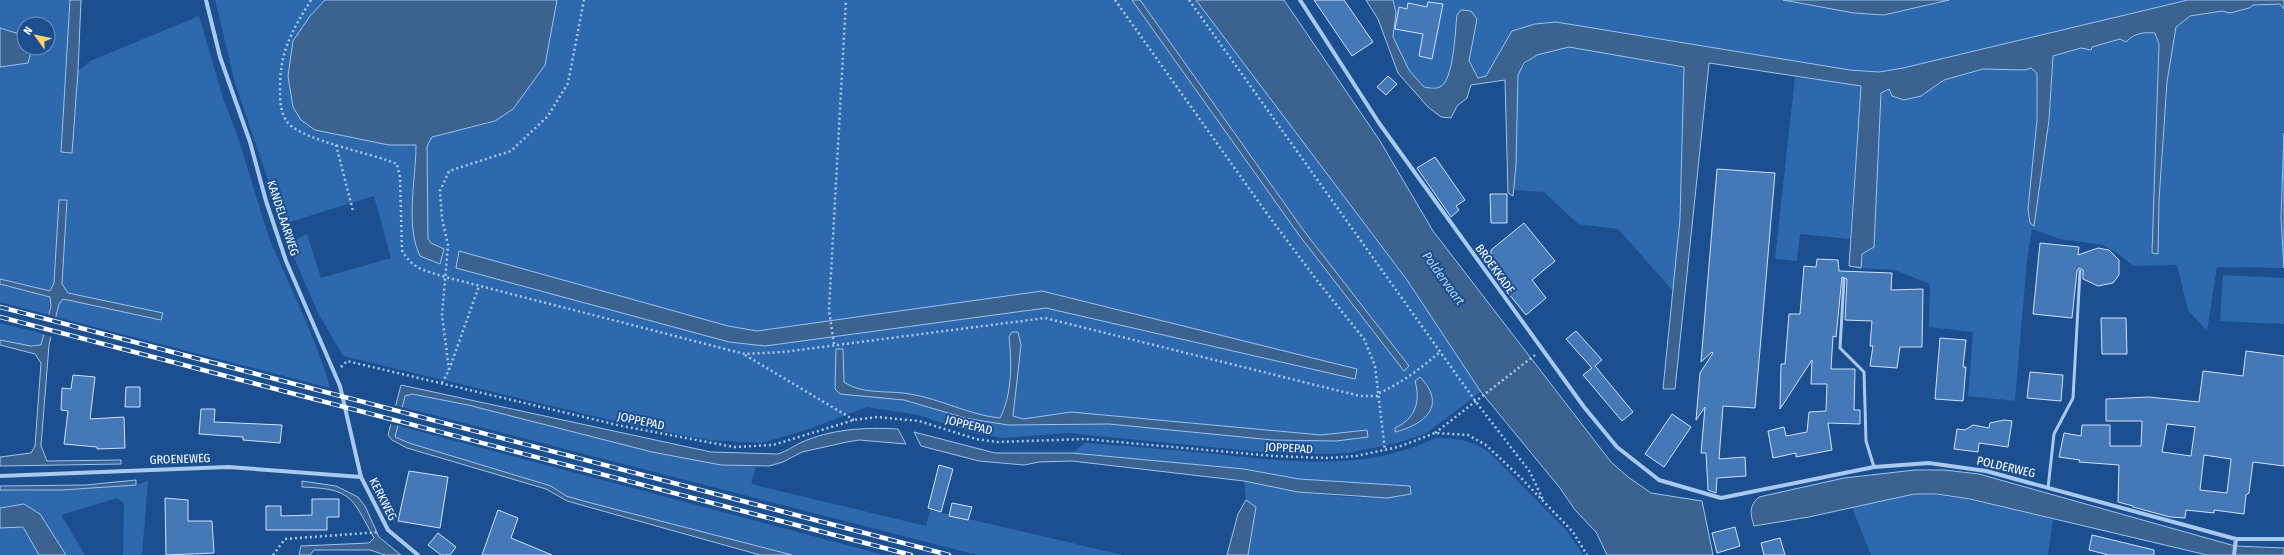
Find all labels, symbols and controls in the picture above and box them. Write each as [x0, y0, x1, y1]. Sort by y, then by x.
north arrow [16, 16, 56, 56]
text: N [21, 25, 35, 37]
street label: KANDELAARWEG [264, 179, 302, 258]
street label: BROEKKADE [1472, 242, 1518, 297]
water label: Poldervaart [1419, 249, 1468, 308]
street label: JOPPEPAD [616, 409, 666, 433]
street label: JOPPEPAD [944, 412, 994, 438]
street label: JOPPEPAD [1265, 440, 1313, 456]
street label: GROENEWEG [149, 451, 211, 467]
street label: POLDERWEG [1975, 453, 2037, 481]
street label: KERKWEG [366, 475, 400, 523]

